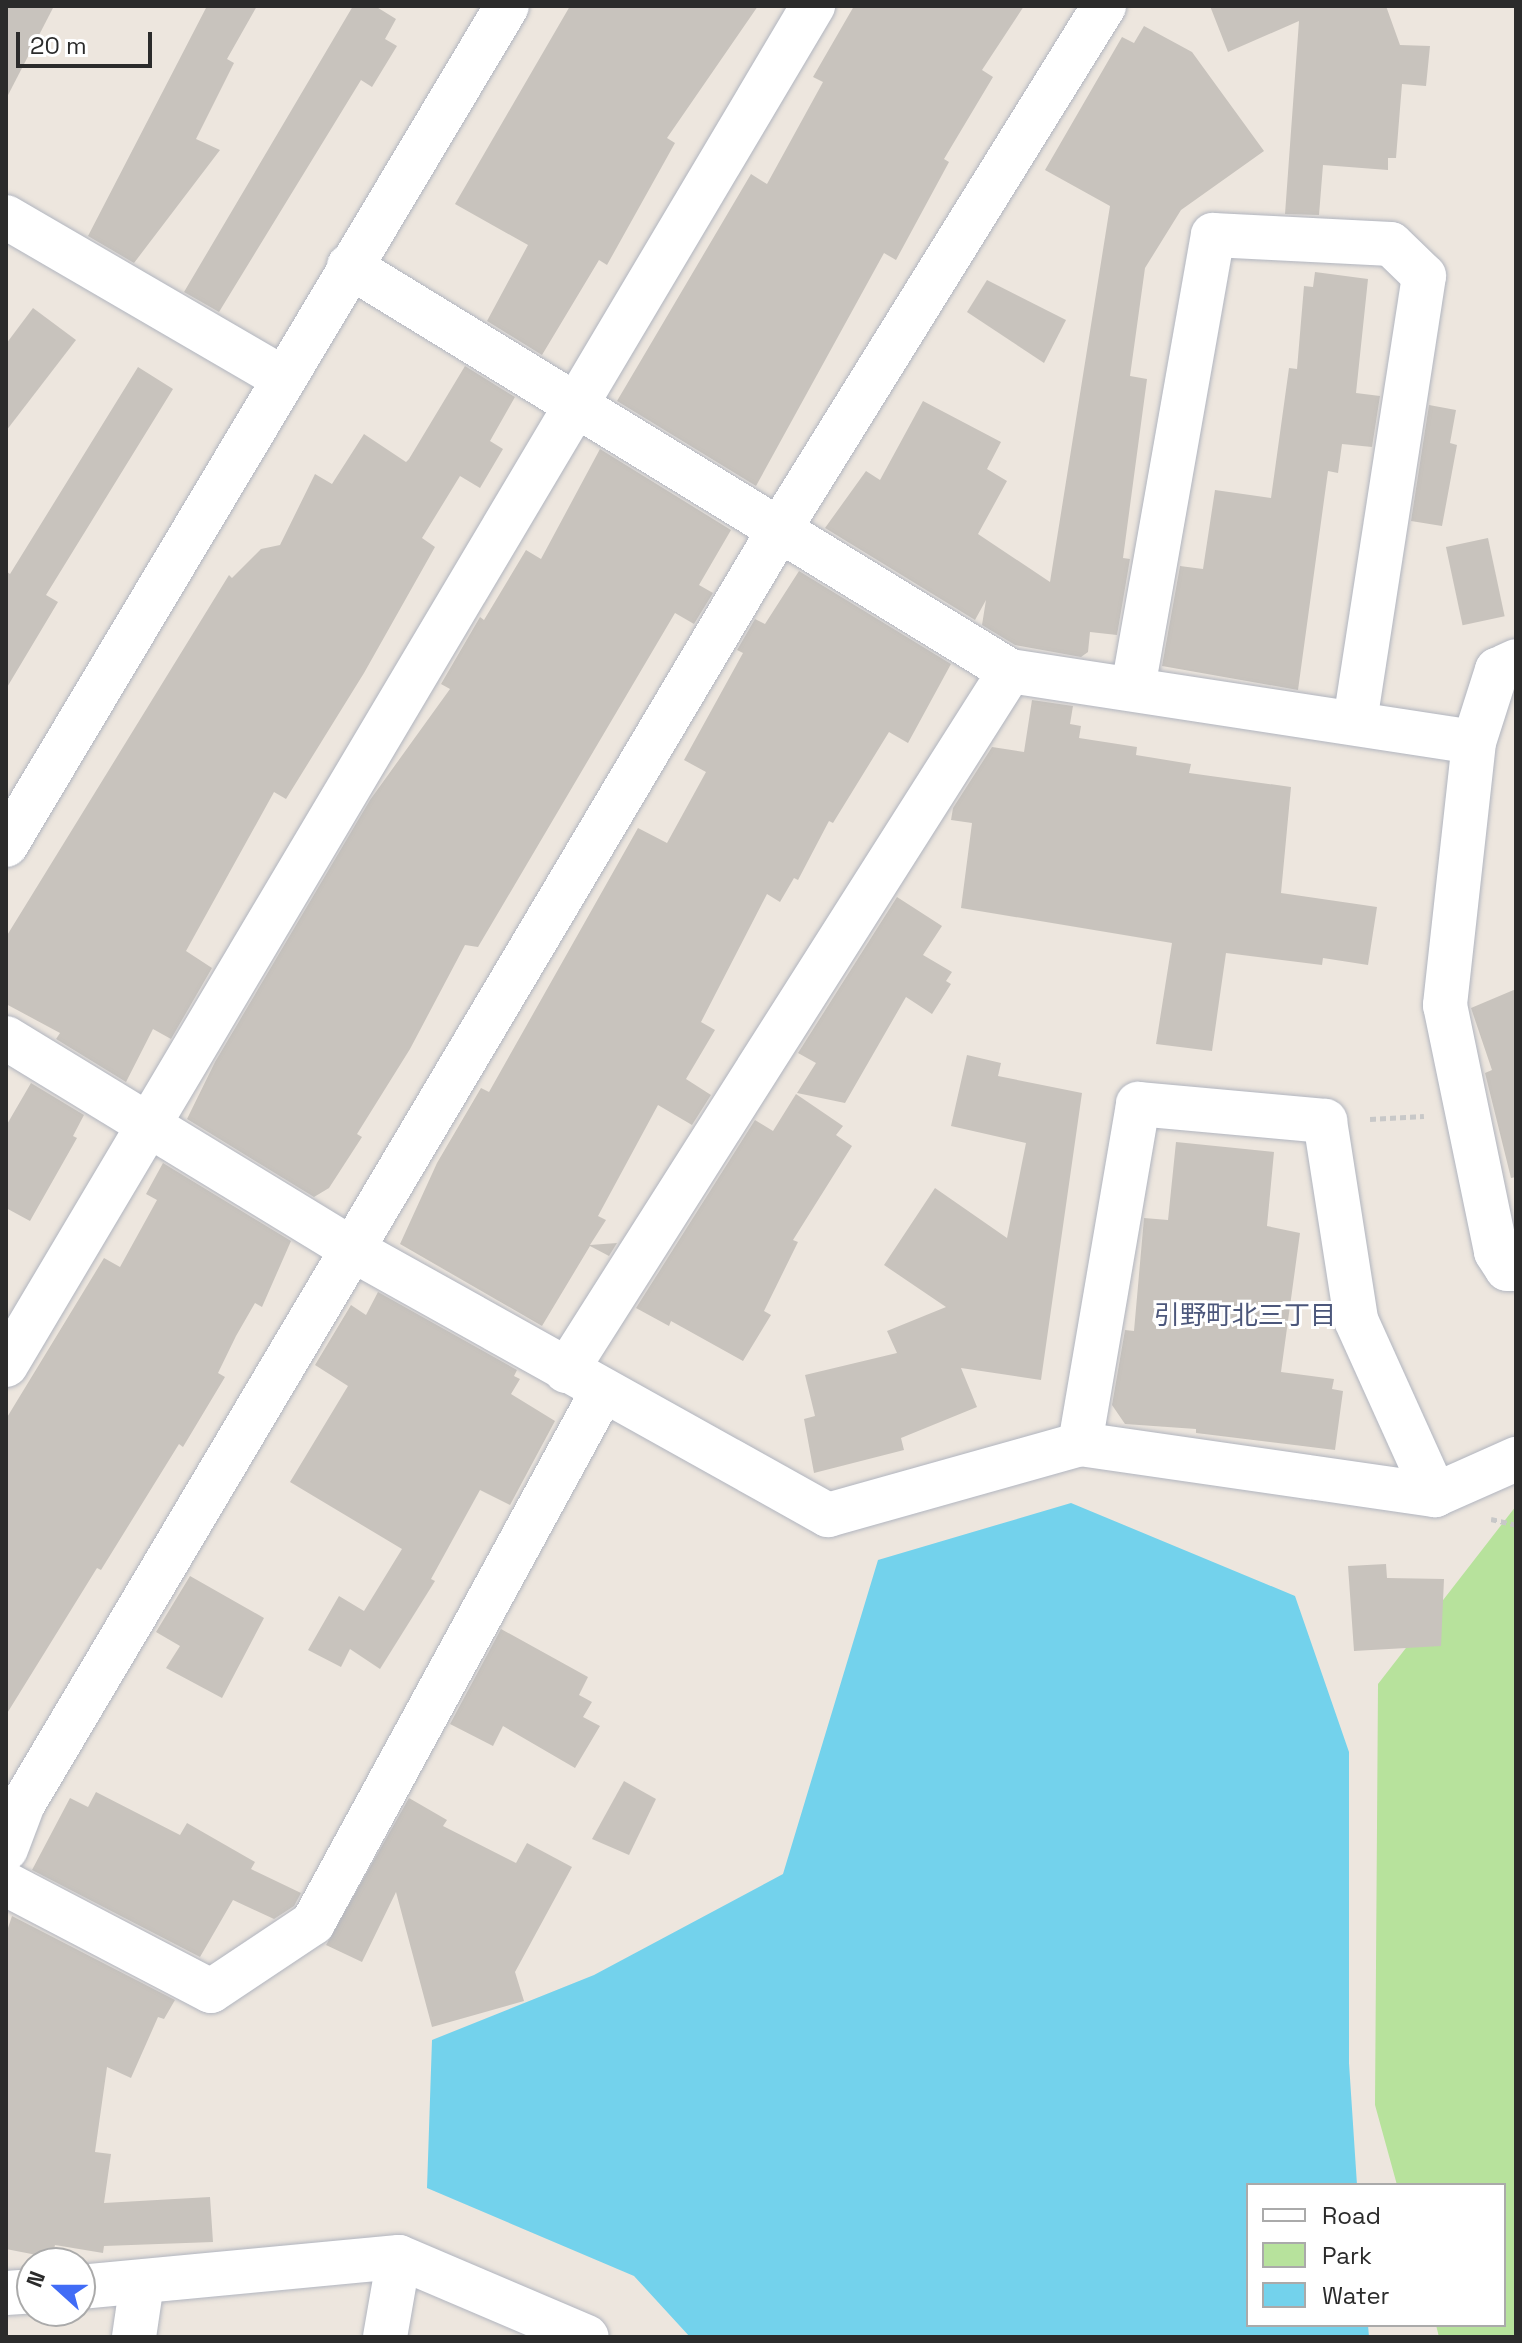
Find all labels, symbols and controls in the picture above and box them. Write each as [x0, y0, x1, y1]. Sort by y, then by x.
scale bar [20, 16, 156, 66]
text: 20 m [30, 30, 87, 61]
district label: 引野町北三丁目 [1154, 1300, 1336, 1332]
legend [1246, 2183, 1506, 2327]
text: Road [1322, 2200, 1381, 2231]
text: Park [1322, 2240, 1372, 2271]
north arrow [16, 2247, 96, 2327]
text: N [20, 2267, 51, 2291]
text: Water [1322, 2280, 1390, 2311]

